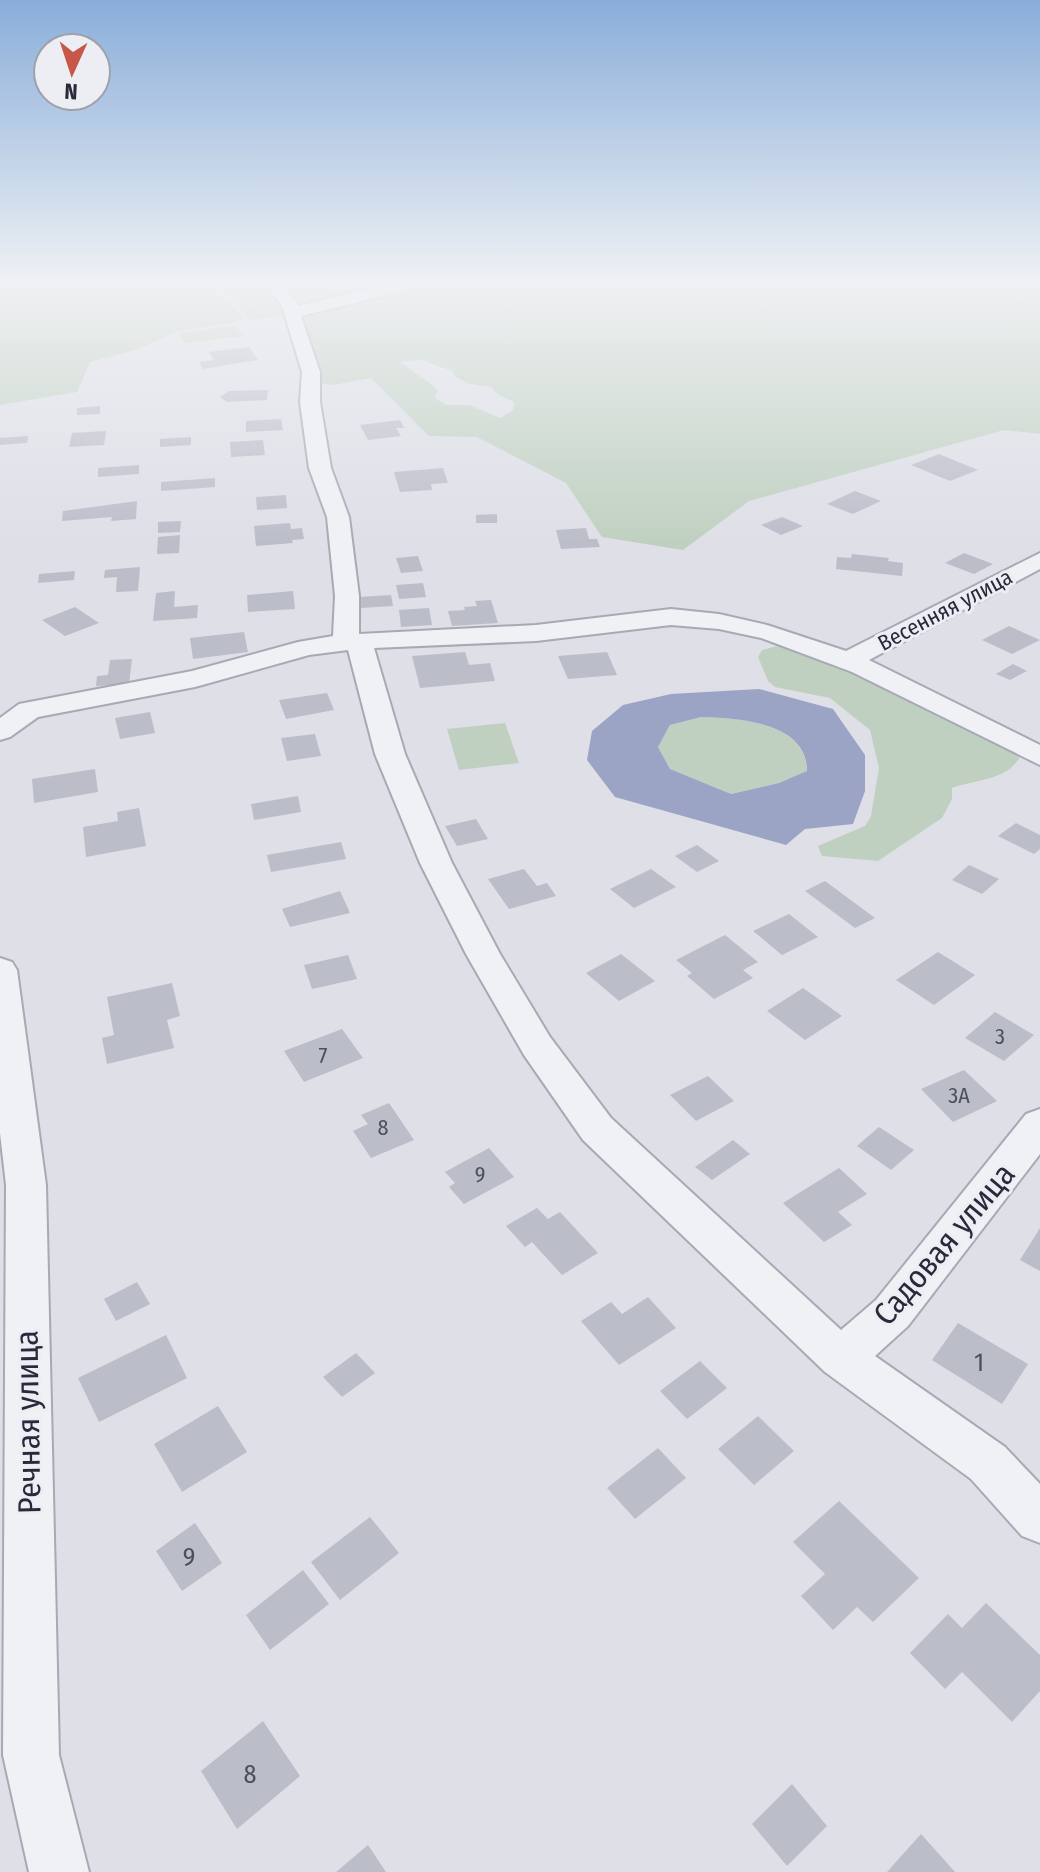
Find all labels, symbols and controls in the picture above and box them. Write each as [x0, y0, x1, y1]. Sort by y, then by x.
north arrow [32, 32, 112, 112]
text: N [64, 78, 78, 105]
street label: Весенняя улица [873, 563, 1017, 657]
house number: 3 [995, 1023, 1005, 1050]
house number: 7 [319, 1042, 328, 1069]
house number: 3А [948, 1082, 970, 1109]
house number: 8 [377, 1114, 389, 1141]
street label: Садовая улица [865, 1155, 1023, 1333]
house number: 9 [475, 1161, 485, 1188]
street label: Речная улица [7, 1330, 49, 1514]
house number: 1 [974, 1347, 984, 1378]
house number: 9 [183, 1542, 195, 1573]
house number: 8 [243, 1759, 257, 1790]

